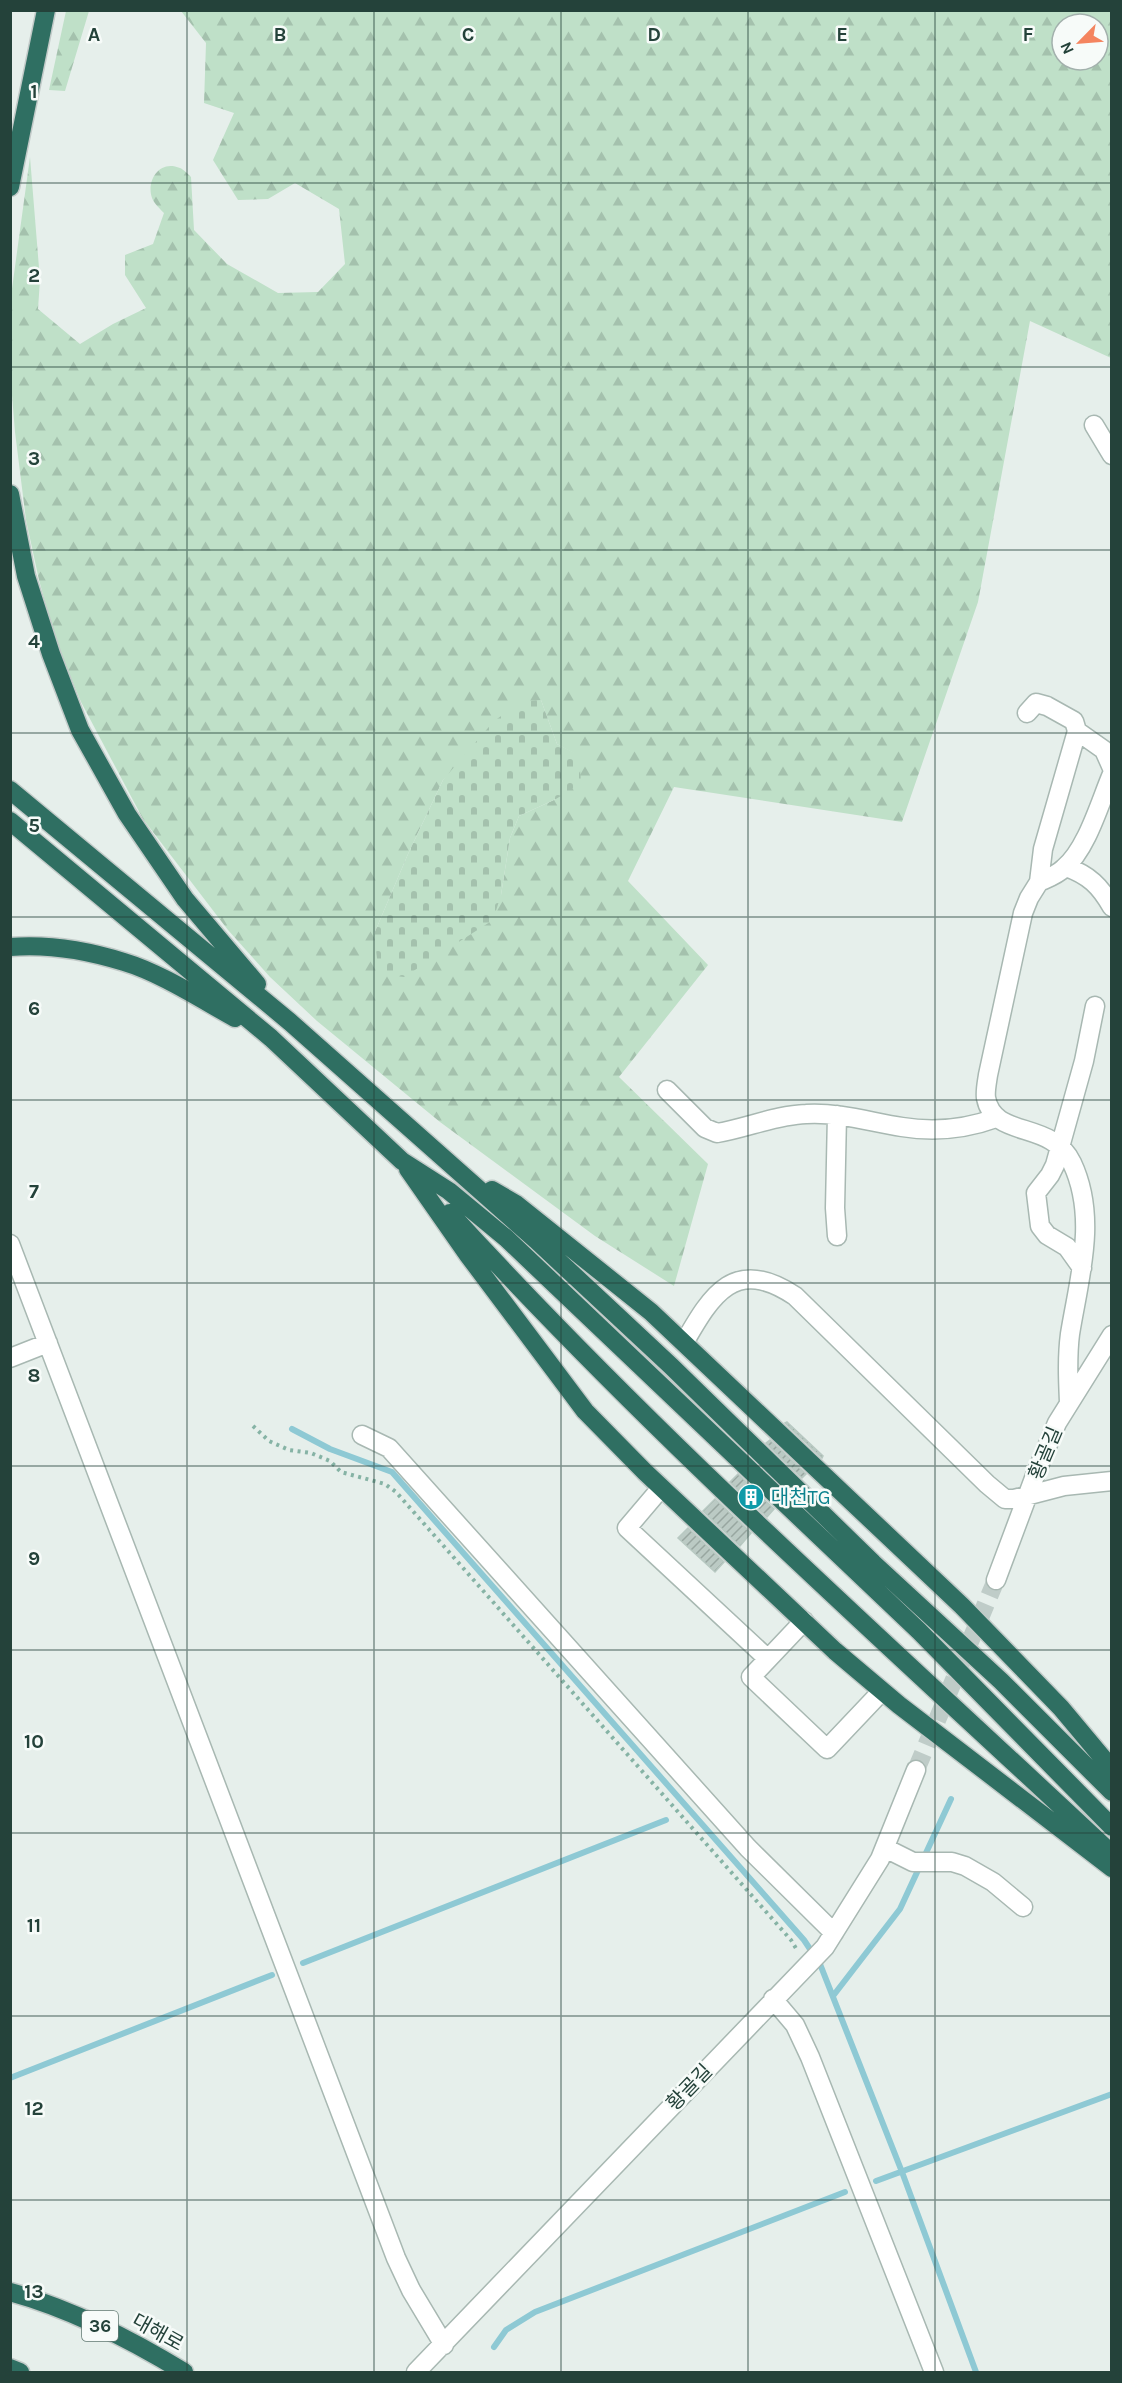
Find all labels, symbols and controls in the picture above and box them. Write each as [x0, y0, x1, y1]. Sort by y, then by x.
north arrow [1050, 12, 1110, 72]
text: A [88, 23, 101, 46]
text: B [274, 23, 286, 46]
text: C [462, 23, 474, 46]
text: D [647, 23, 661, 46]
text: E [836, 23, 848, 46]
text: F [1023, 23, 1034, 46]
text: N [1056, 39, 1078, 57]
text: 1 [30, 80, 38, 103]
text: 2 [28, 264, 40, 287]
text: 3 [28, 447, 40, 470]
text: 4 [28, 630, 40, 653]
text: 5 [28, 814, 40, 837]
text: 6 [28, 997, 40, 1020]
text: 7 [29, 1180, 39, 1203]
text: 8 [28, 1364, 40, 1387]
street label: 황골길 [1024, 1423, 1067, 1483]
building icon: 대천TG [736, 1482, 766, 1512]
place label: 대천TG [771, 1486, 831, 1509]
text: 9 [28, 1547, 40, 1570]
text: 10 [24, 1730, 44, 1753]
text: 11 [27, 1914, 41, 1937]
street label: 황골길 [662, 2060, 717, 2115]
text: 12 [24, 2097, 44, 2120]
text: 13 [24, 2280, 44, 2303]
street label: 대해로 [128, 2309, 187, 2356]
road number: 36 [82, 2311, 118, 2341]

